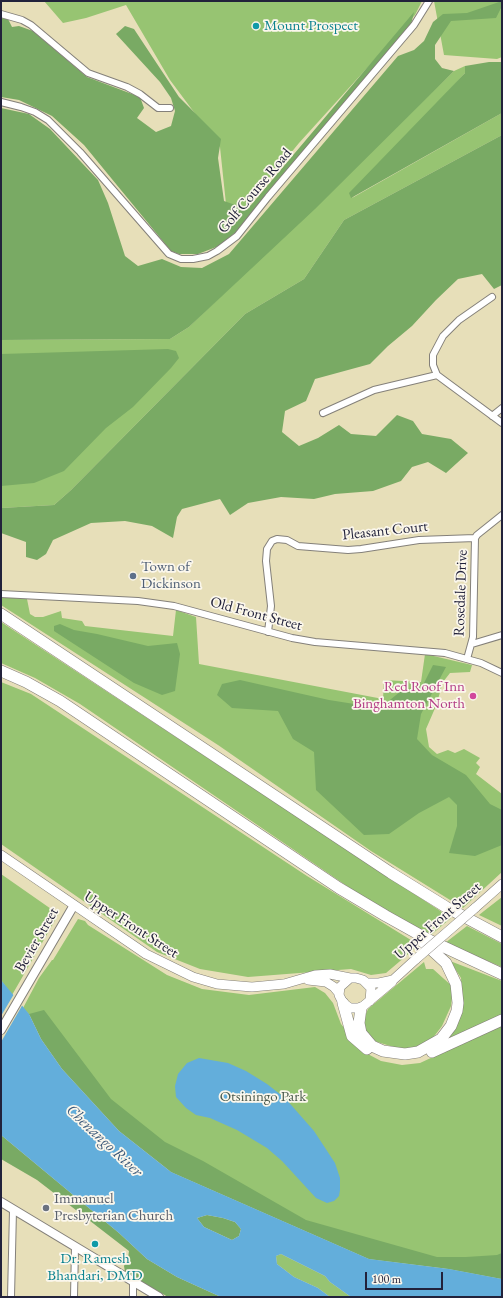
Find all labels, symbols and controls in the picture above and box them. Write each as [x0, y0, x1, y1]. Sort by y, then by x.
place label: Mount Prospect [264, 17, 358, 35]
marker: Mount Prospect [251, 21, 261, 31]
street label: Golf Course Road [214, 145, 296, 237]
street label: Pleasant Court [341, 518, 429, 544]
street label: Rosedale Drive [450, 549, 472, 637]
place label: Town of Dickinson [141, 558, 201, 593]
marker: Town of Dickinson [128, 571, 138, 581]
street label: Old Front Street [208, 593, 304, 635]
place label: Red Roof Inn Binghamton North [353, 678, 465, 713]
marker: Red Roof Inn Binghamton North [468, 691, 478, 701]
street label: Upper Front Street [391, 878, 485, 964]
street label: Upper Front Street [80, 888, 182, 962]
street label: Bevier Street [11, 904, 63, 976]
park label: Otsiningo Park [220, 1088, 306, 1106]
water label: Chenango River [62, 1101, 146, 1181]
place label: Immanuel Presbyterian Church [54, 1190, 173, 1225]
marker: Immanuel Presbyterian Church [41, 1203, 51, 1213]
marker: Dr. Ramesh Bhandari, DMD [90, 1239, 100, 1249]
place label: Dr. Ramesh Bhandari, DMD [47, 1250, 143, 1285]
scale bar [367, 1264, 445, 1290]
text: 100 m [372, 1271, 401, 1287]

